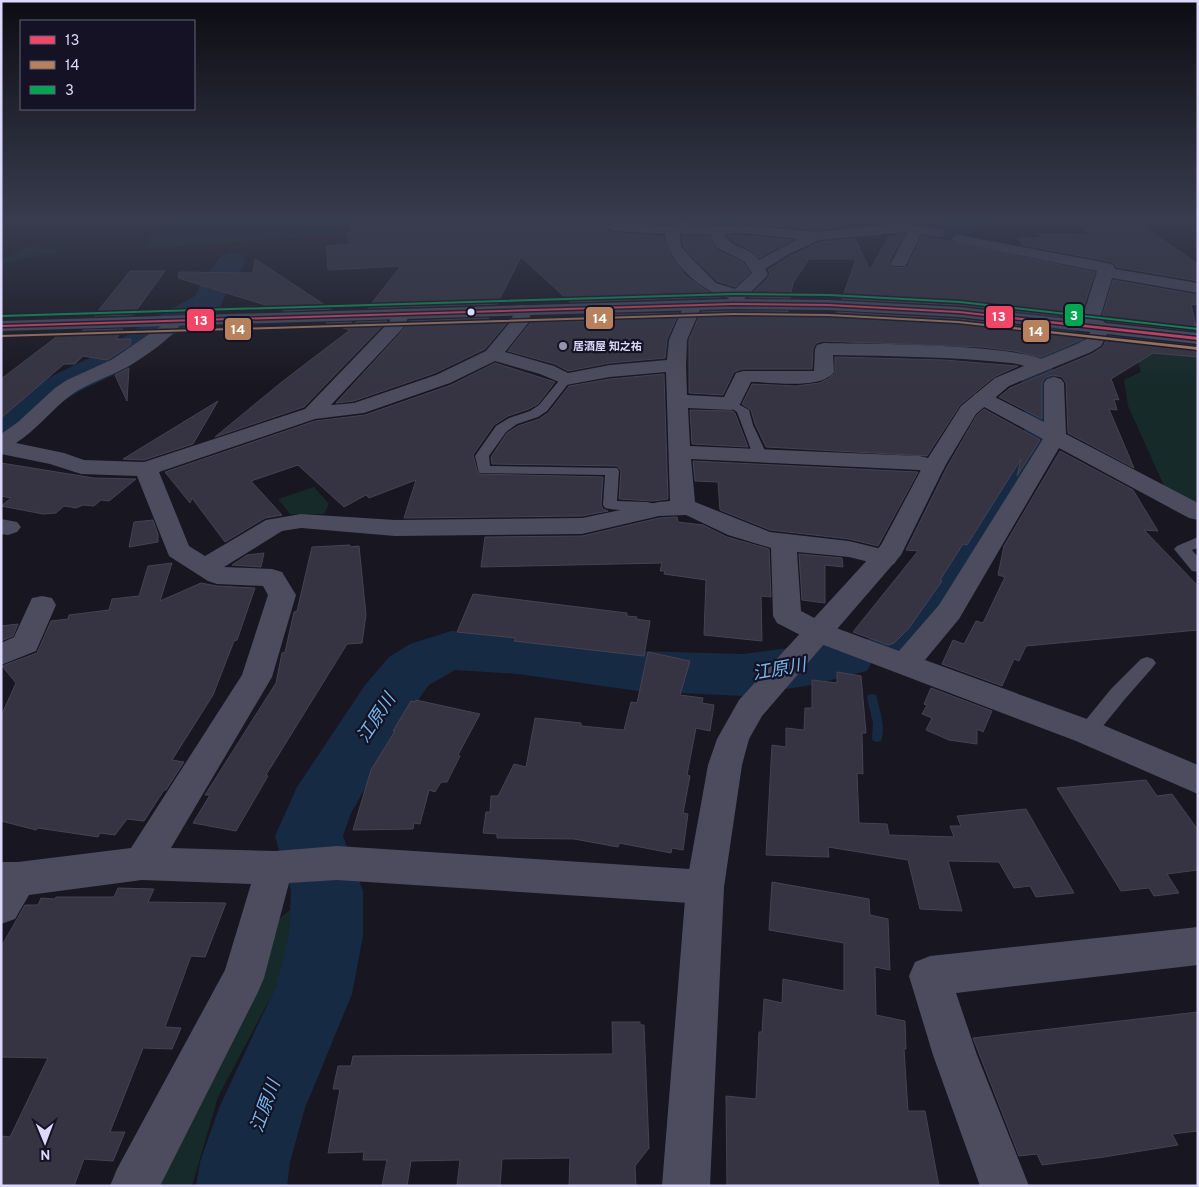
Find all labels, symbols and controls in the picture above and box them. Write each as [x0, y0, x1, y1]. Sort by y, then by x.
legend [20, 20, 195, 110]
text: 13 [65, 32, 80, 51]
text: 14 [65, 57, 80, 76]
text: 3 [65, 82, 74, 101]
line badge: 3 [1064, 303, 1084, 327]
line badge: 13 [985, 305, 1014, 329]
line badge: 14 [585, 306, 614, 330]
unlabelled marker [466, 307, 476, 317]
line badge: 13 [186, 308, 215, 332]
text: 3 [1070, 308, 1078, 325]
text: 13 [992, 309, 1006, 326]
text: 14 [593, 311, 607, 328]
text: 13 [194, 313, 208, 330]
line badge: 14 [224, 317, 252, 341]
line badge: 14 [1022, 319, 1050, 343]
text: 14 [231, 322, 245, 339]
text: 14 [1029, 324, 1043, 341]
marker: 居酒屋 知之祐 [557, 340, 569, 352]
place label: 居酒屋 知之祐 [573, 340, 642, 354]
water label: 江原川 [751, 654, 810, 686]
water label: 江原川 [353, 688, 403, 748]
water label: 江原川 [246, 1075, 287, 1136]
north arrow [20, 1117, 70, 1167]
text: N [40, 1145, 50, 1162]

